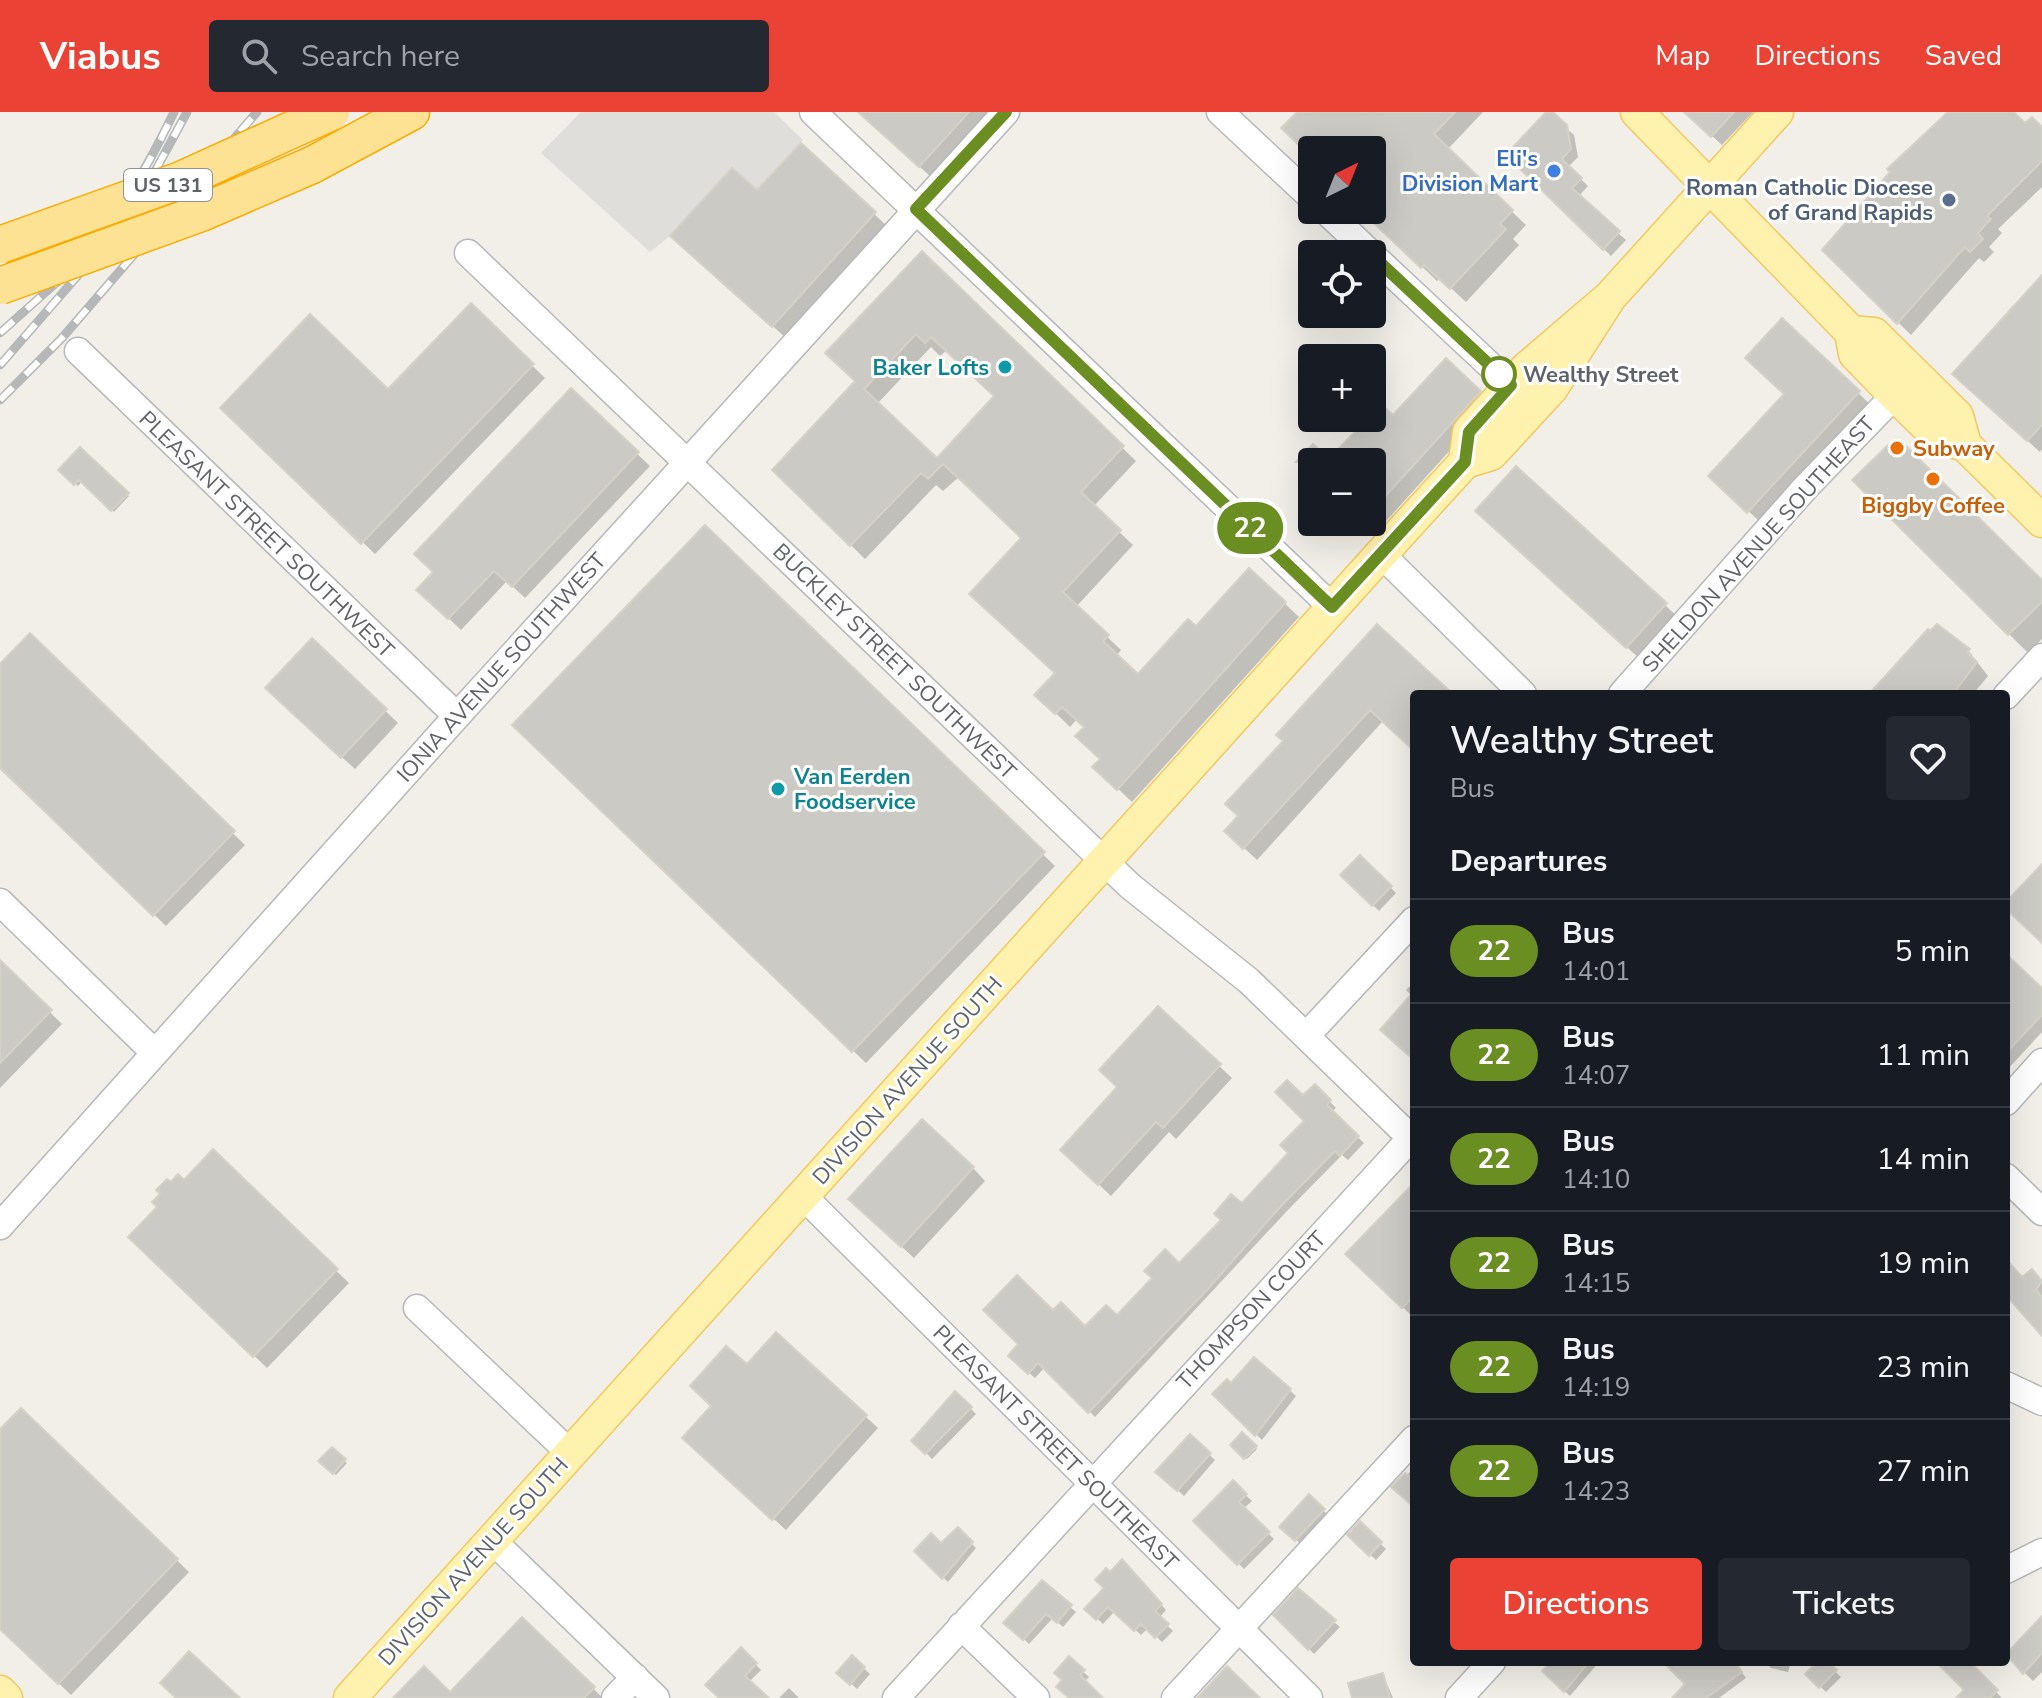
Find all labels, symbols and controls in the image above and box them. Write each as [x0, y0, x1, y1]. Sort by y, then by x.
search box [209, 20, 769, 92]
text: Viabus [40, 31, 161, 82]
icon: search [237, 34, 281, 78]
text: Search here [301, 36, 460, 77]
text: Map [1655, 37, 1710, 75]
text: Directions [1754, 37, 1881, 75]
text: Saved [1925, 37, 2002, 75]
north arrow [1298, 136, 1386, 224]
map controls [1298, 136, 1386, 536]
place label: Eli's Division Mart [1402, 144, 1539, 199]
marker: Eli's Division Mart [1545, 162, 1563, 180]
road number: US 131 [124, 169, 212, 201]
place label: Roman Catholic Diocese of Grand Rapids [1686, 173, 1933, 228]
marker: Roman Catholic Diocese of Grand Rapids [1940, 191, 1958, 209]
button: locate [1298, 240, 1386, 328]
button: + [1298, 344, 1386, 432]
place label: Baker Lofts [872, 353, 989, 383]
marker: Wealthy Street [1482, 357, 1516, 391]
marker: Baker Lofts [996, 358, 1014, 376]
place label: Wealthy Street [1523, 360, 1679, 390]
street label: PLEASANT STREET SOUTHWEST [132, 404, 401, 666]
street label: SHELDON AVENUE SOUTHEAST [1636, 410, 1882, 679]
place label: Subway [1913, 434, 1995, 464]
marker: Subway [1888, 439, 1906, 457]
button: − [1298, 448, 1386, 536]
marker: Biggby Coffee [1924, 470, 1942, 488]
place label: Biggby Coffee [1861, 491, 2005, 521]
line badge: 22 [1214, 502, 1286, 554]
text: 22 [1233, 509, 1267, 547]
street label: BUCKLEY STREET SOUTHWEST [766, 537, 1023, 787]
street label: IONIA AVENUE SOUTHWEST [390, 546, 614, 789]
text: Wealthy Street [1450, 715, 1713, 766]
button: heart [1886, 716, 1970, 800]
place label: Van Eerden Foodservice [793, 762, 916, 817]
text: Bus [1450, 771, 1495, 806]
marker: Van Eerden Foodservice [769, 780, 787, 798]
text: Departures [1450, 841, 1607, 882]
text: Bus [1562, 913, 1615, 954]
text: 5 min [1895, 931, 1970, 972]
text: 22 [1477, 932, 1511, 970]
text: 14:01 [1562, 954, 1630, 989]
street label: DIVISION AVENUE SOUTH [806, 970, 1009, 1191]
text: Bus [1562, 1017, 1615, 1058]
text: 11 min [1877, 1035, 1970, 1076]
text: 22 [1477, 1036, 1511, 1074]
text: 14:07 [1562, 1058, 1630, 1093]
text: Bus [1562, 1121, 1615, 1162]
text: 14 min [1877, 1139, 1970, 1180]
text: 22 [1477, 1140, 1511, 1178]
text: 14:10 [1562, 1162, 1630, 1197]
street label: THOMPSON COURT [1170, 1224, 1334, 1396]
text: Bus [1562, 1225, 1615, 1266]
text: 19 min [1877, 1243, 1970, 1284]
text: 22 [1477, 1244, 1511, 1282]
text: 14:15 [1562, 1266, 1630, 1301]
street label: PLEASANT STREET SOUTHEAST [926, 1318, 1185, 1578]
text: Bus [1562, 1329, 1615, 1370]
text: 23 min [1877, 1347, 1970, 1388]
text: 22 [1477, 1348, 1511, 1386]
text: 14:19 [1562, 1370, 1630, 1405]
text: Bus [1562, 1433, 1615, 1474]
street label: DIVISION AVENUE SOUTH [372, 1451, 575, 1672]
text: 27 min [1877, 1451, 1970, 1492]
text: 22 [1477, 1452, 1511, 1490]
text: 14:23 [1562, 1474, 1630, 1509]
button: Directions [1450, 1558, 1702, 1650]
button: Tickets [1718, 1558, 1970, 1650]

